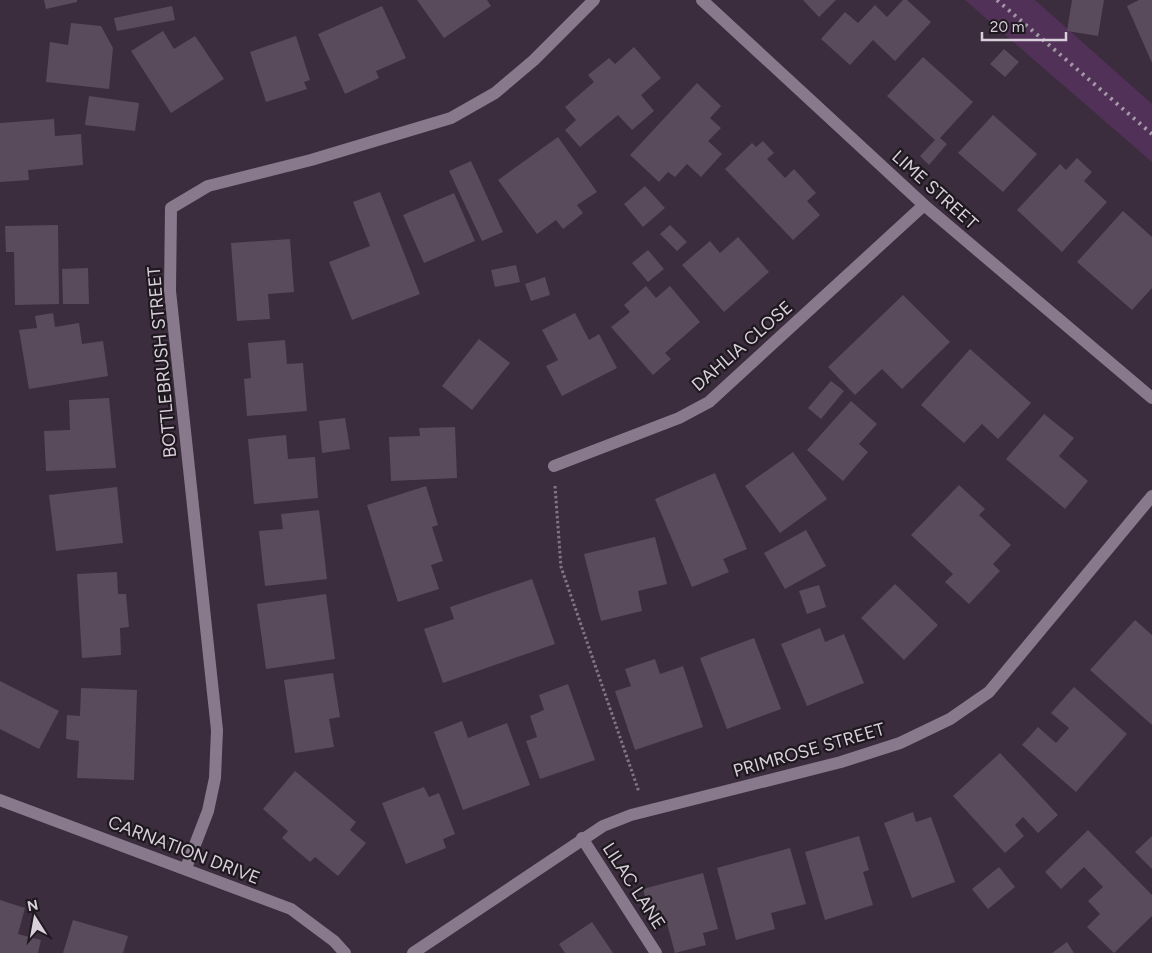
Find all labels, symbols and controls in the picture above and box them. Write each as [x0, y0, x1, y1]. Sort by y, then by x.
scale bar [982, 10, 1066, 42]
text: 20 m [990, 18, 1024, 36]
street label: LIME STREET [887, 146, 983, 234]
street label: BOTTLEBRUSH STREET [143, 265, 181, 459]
street label: DAHLIA CLOSE [687, 296, 797, 396]
street label: PRIMROSE STREET [731, 718, 887, 782]
street label: CARNATION DRIVE [105, 811, 263, 889]
street label: LILAC LANE [598, 839, 670, 933]
north arrow [10, 893, 60, 943]
text: N [26, 896, 40, 915]

